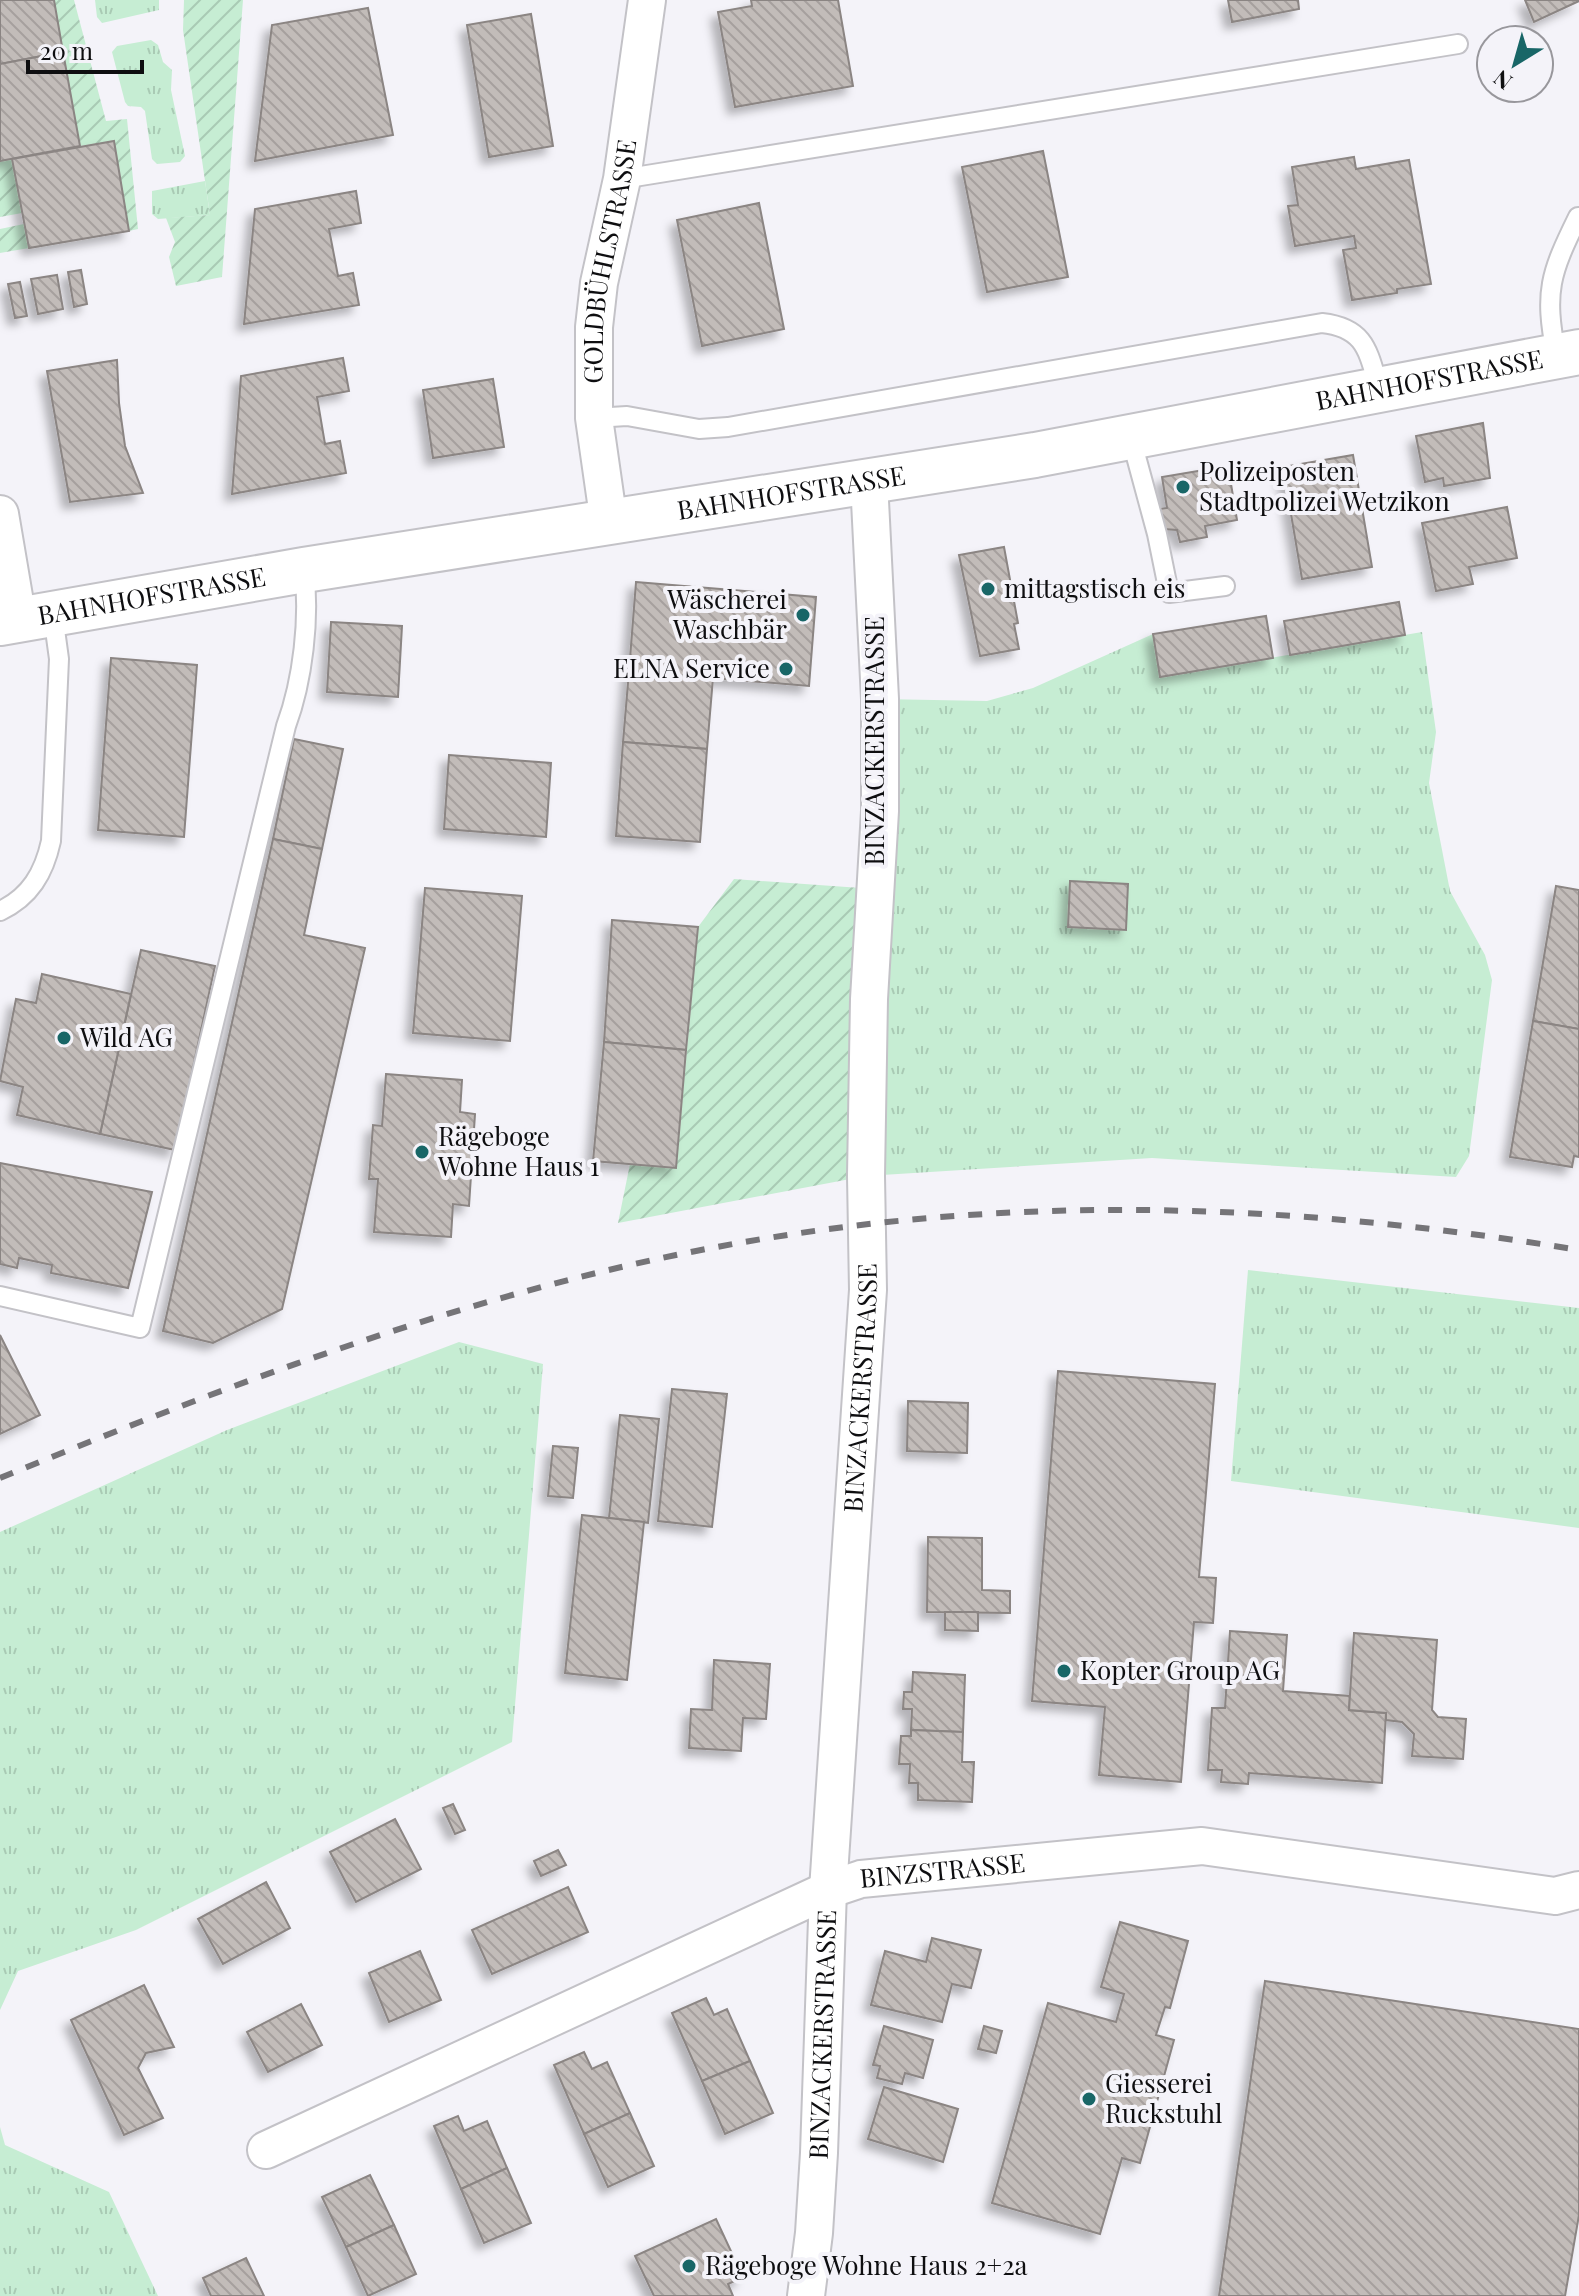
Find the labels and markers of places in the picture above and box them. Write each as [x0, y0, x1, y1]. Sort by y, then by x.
place label: Polizeiposten Stadtpolizei Wetzikon [1199, 453, 1450, 518]
marker: Polizeiposten Stadtpolizei Wetzikon [1174, 478, 1192, 496]
place label: mittagstisch eis [1004, 570, 1185, 605]
marker: mittagstisch eis [979, 580, 997, 598]
place label: Wäscherei Waschbär [666, 581, 787, 646]
marker: Wäscherei Waschbär [794, 606, 812, 624]
place label: ELNA Service [613, 650, 770, 685]
marker: ELNA Service [777, 660, 795, 678]
place label: Wild AG [79, 1019, 173, 1054]
marker: Wild AG [55, 1029, 73, 1047]
place label: Rägeboge Wohne Haus 1 [437, 1118, 600, 1183]
marker: Rägeboge Wohne Haus 1 [413, 1143, 431, 1161]
place label: Kopter Group AG [1080, 1652, 1280, 1687]
marker: Kopter Group AG [1055, 1662, 1073, 1680]
place label: Giesserei Ruckstuhl [1105, 2065, 1223, 2130]
marker: Giesserei Ruckstuhl [1080, 2090, 1098, 2108]
place label: Rägeboge Wohne Haus 2+2a [705, 2247, 1028, 2282]
marker: Rägeboge Wohne Haus 2+2a [680, 2257, 698, 2275]

